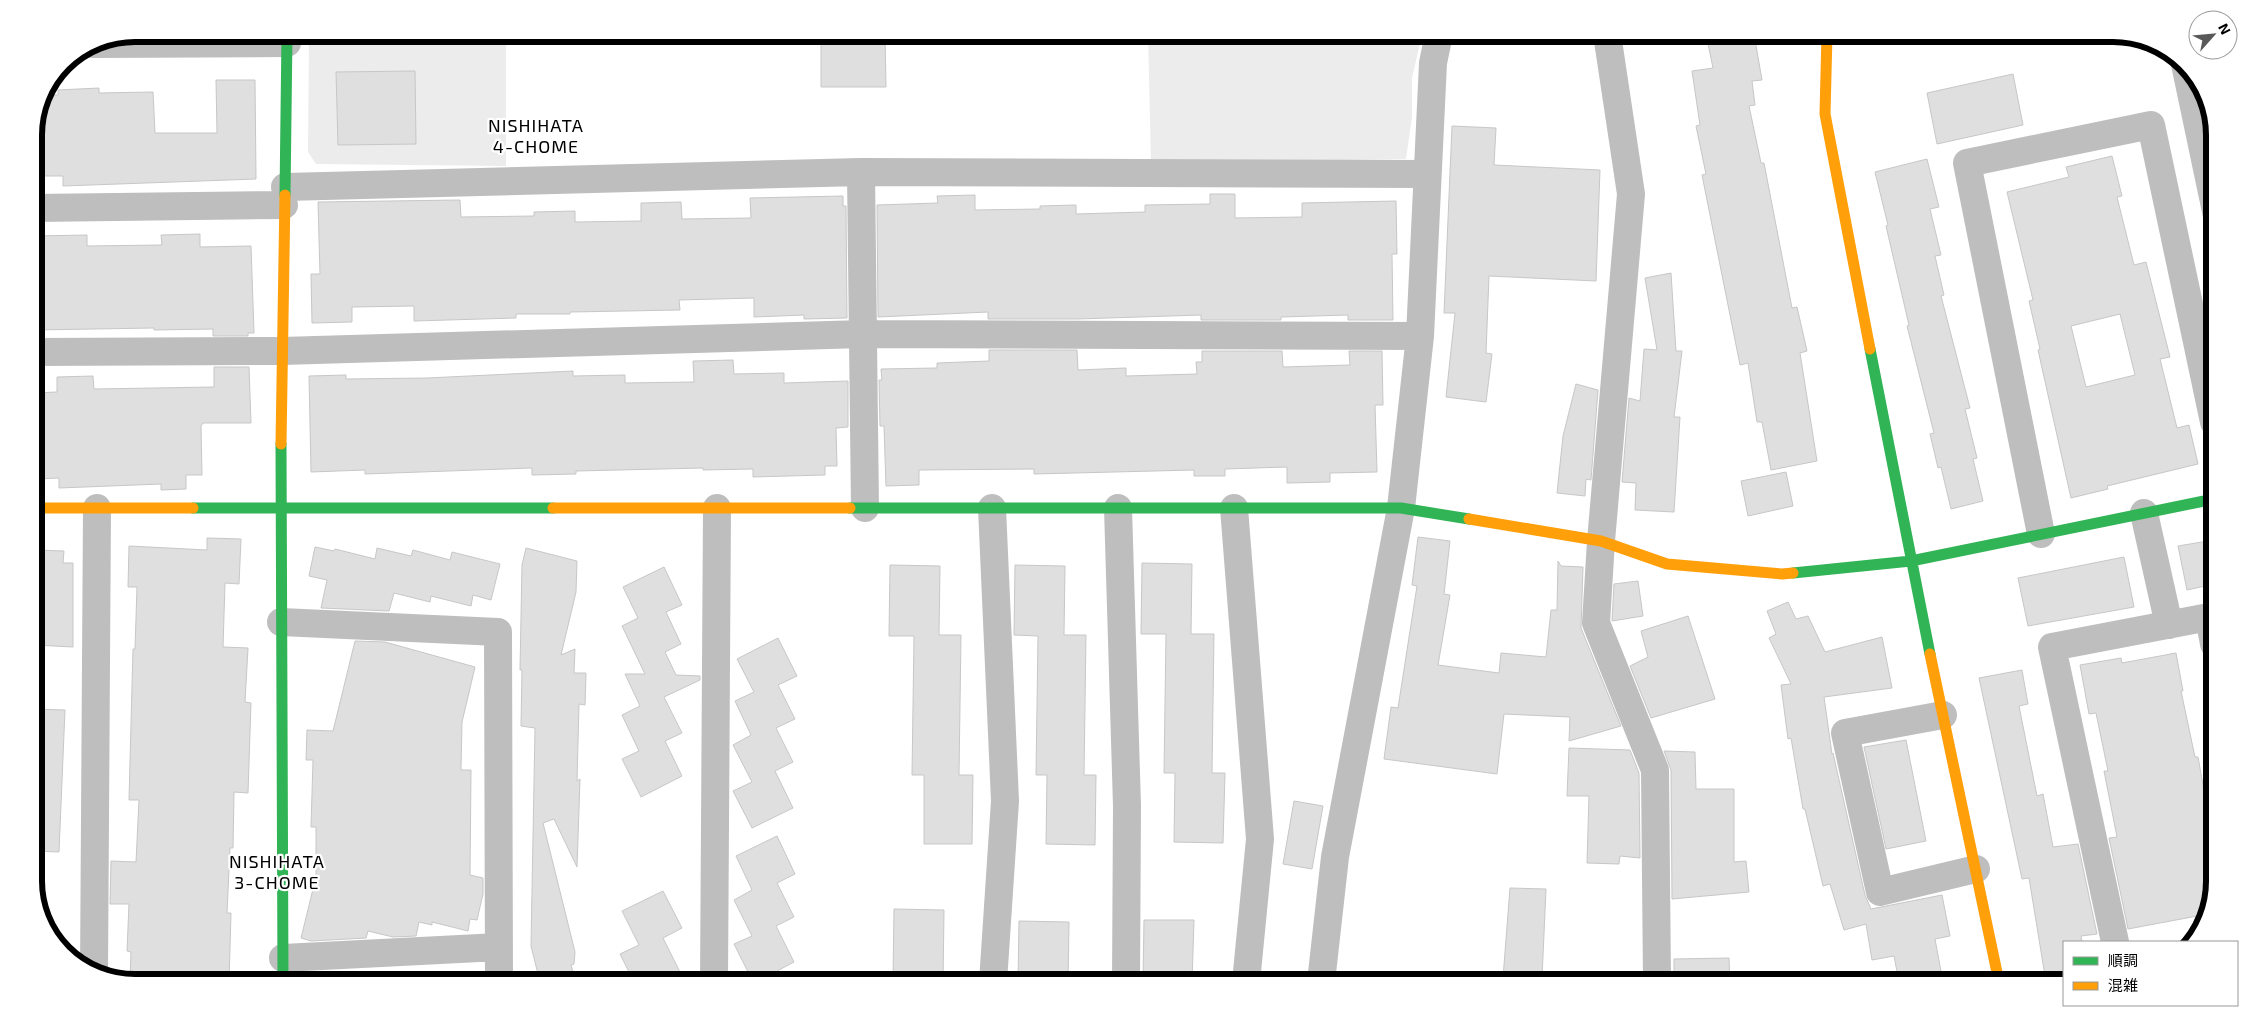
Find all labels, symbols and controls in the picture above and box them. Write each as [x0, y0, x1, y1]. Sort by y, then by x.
north arrow [2188, 10, 2238, 60]
text: N [2215, 21, 2235, 37]
district label: NISHIHATA 4-CHOME [488, 114, 584, 157]
district label: NISHIHATA 3-CHOME [229, 850, 325, 893]
legend [2063, 941, 2238, 1006]
text: 順調 [2108, 951, 2138, 969]
text: 混雑 [2108, 976, 2138, 994]

